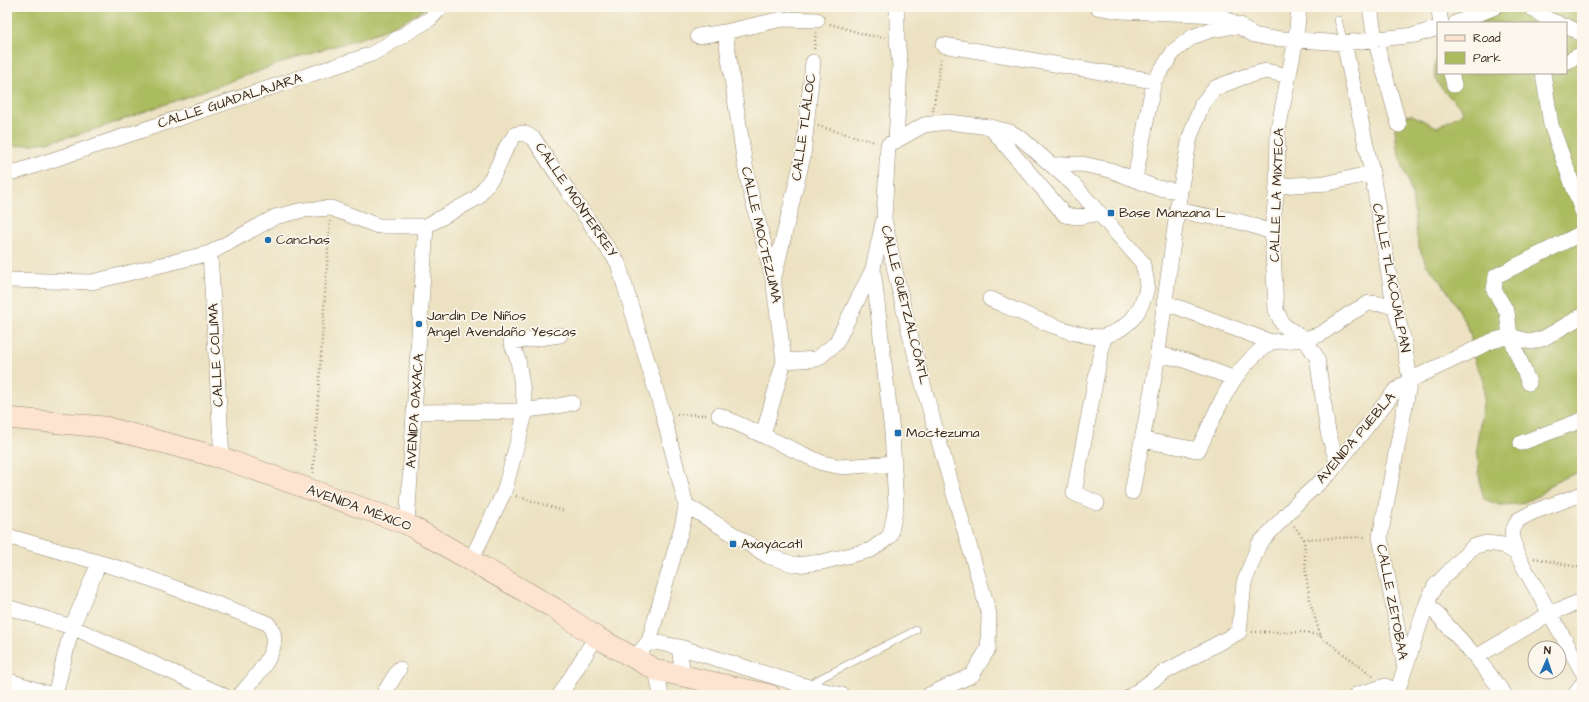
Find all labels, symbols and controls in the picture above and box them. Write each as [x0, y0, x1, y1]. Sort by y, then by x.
legend [1437, 22, 1567, 74]
text: Road [1473, 30, 1501, 47]
text: Park [1473, 50, 1501, 67]
street label: CALLE GUADALAJARA [155, 68, 305, 134]
street label: CALLE TLÁLOC [787, 72, 821, 182]
street label: CALLE LA MIXTECA [1265, 127, 1289, 263]
street label: CALLE MONTERREY [530, 139, 622, 262]
street label: CALLE MOCTEZUMA [736, 165, 786, 305]
street label: CALLE TLACOJALPAN [1367, 202, 1415, 355]
place label: Base Manzana L [1119, 203, 1226, 223]
marker: Base Manzana L [1106, 208, 1116, 218]
street label: CALLE QUETZALCÓATL [876, 223, 935, 387]
place label: Canchas [276, 230, 330, 250]
marker: Canchas [263, 235, 273, 245]
street label: CALLE COLIMA [203, 303, 229, 407]
place label: Jardin De Niños Angel Avendaño Yescas [427, 306, 576, 342]
marker: Jardin De Niños Angel Avendaño Yescas [414, 319, 424, 329]
street label: AVENIDA OAXACA [401, 353, 429, 469]
street label: AVENIDA PUEBLA [1312, 388, 1400, 488]
place label: Moctezuma [906, 423, 980, 443]
marker: Moctezuma [893, 428, 903, 438]
street label: AVENIDA MÉXICO [304, 480, 414, 536]
place label: Axayácatl [741, 534, 802, 554]
marker: Axayácatl [728, 539, 738, 549]
street label: CALLE ZETOBAA [1371, 542, 1413, 662]
north arrow [1527, 640, 1567, 680]
text: N [1544, 643, 1551, 658]

